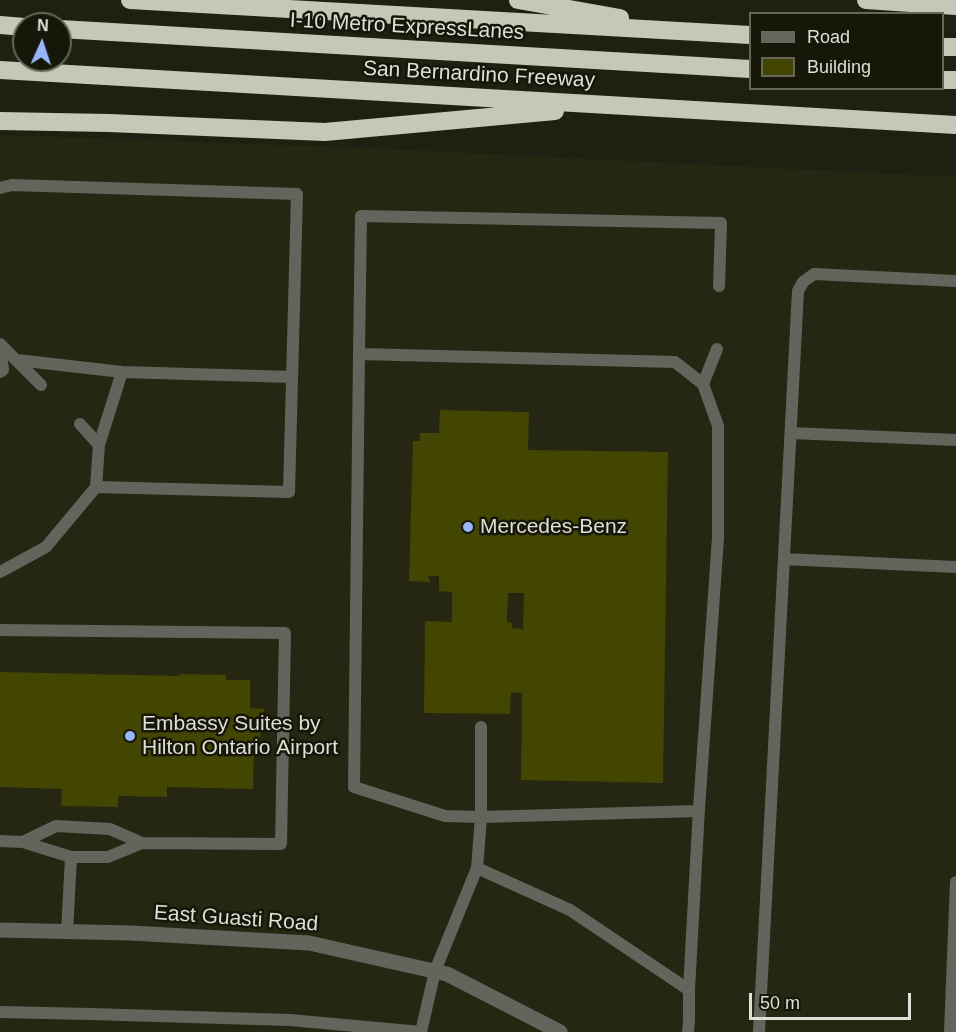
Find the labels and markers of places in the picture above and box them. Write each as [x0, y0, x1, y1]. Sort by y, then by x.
place label: Mercedes-Benz [480, 514, 627, 540]
marker: Mercedes-Benz [461, 520, 475, 534]
place label: Embassy Suites by Hilton Ontario Airport [142, 711, 338, 761]
marker: Embassy Suites by Hilton Ontario Airport [123, 729, 137, 743]

